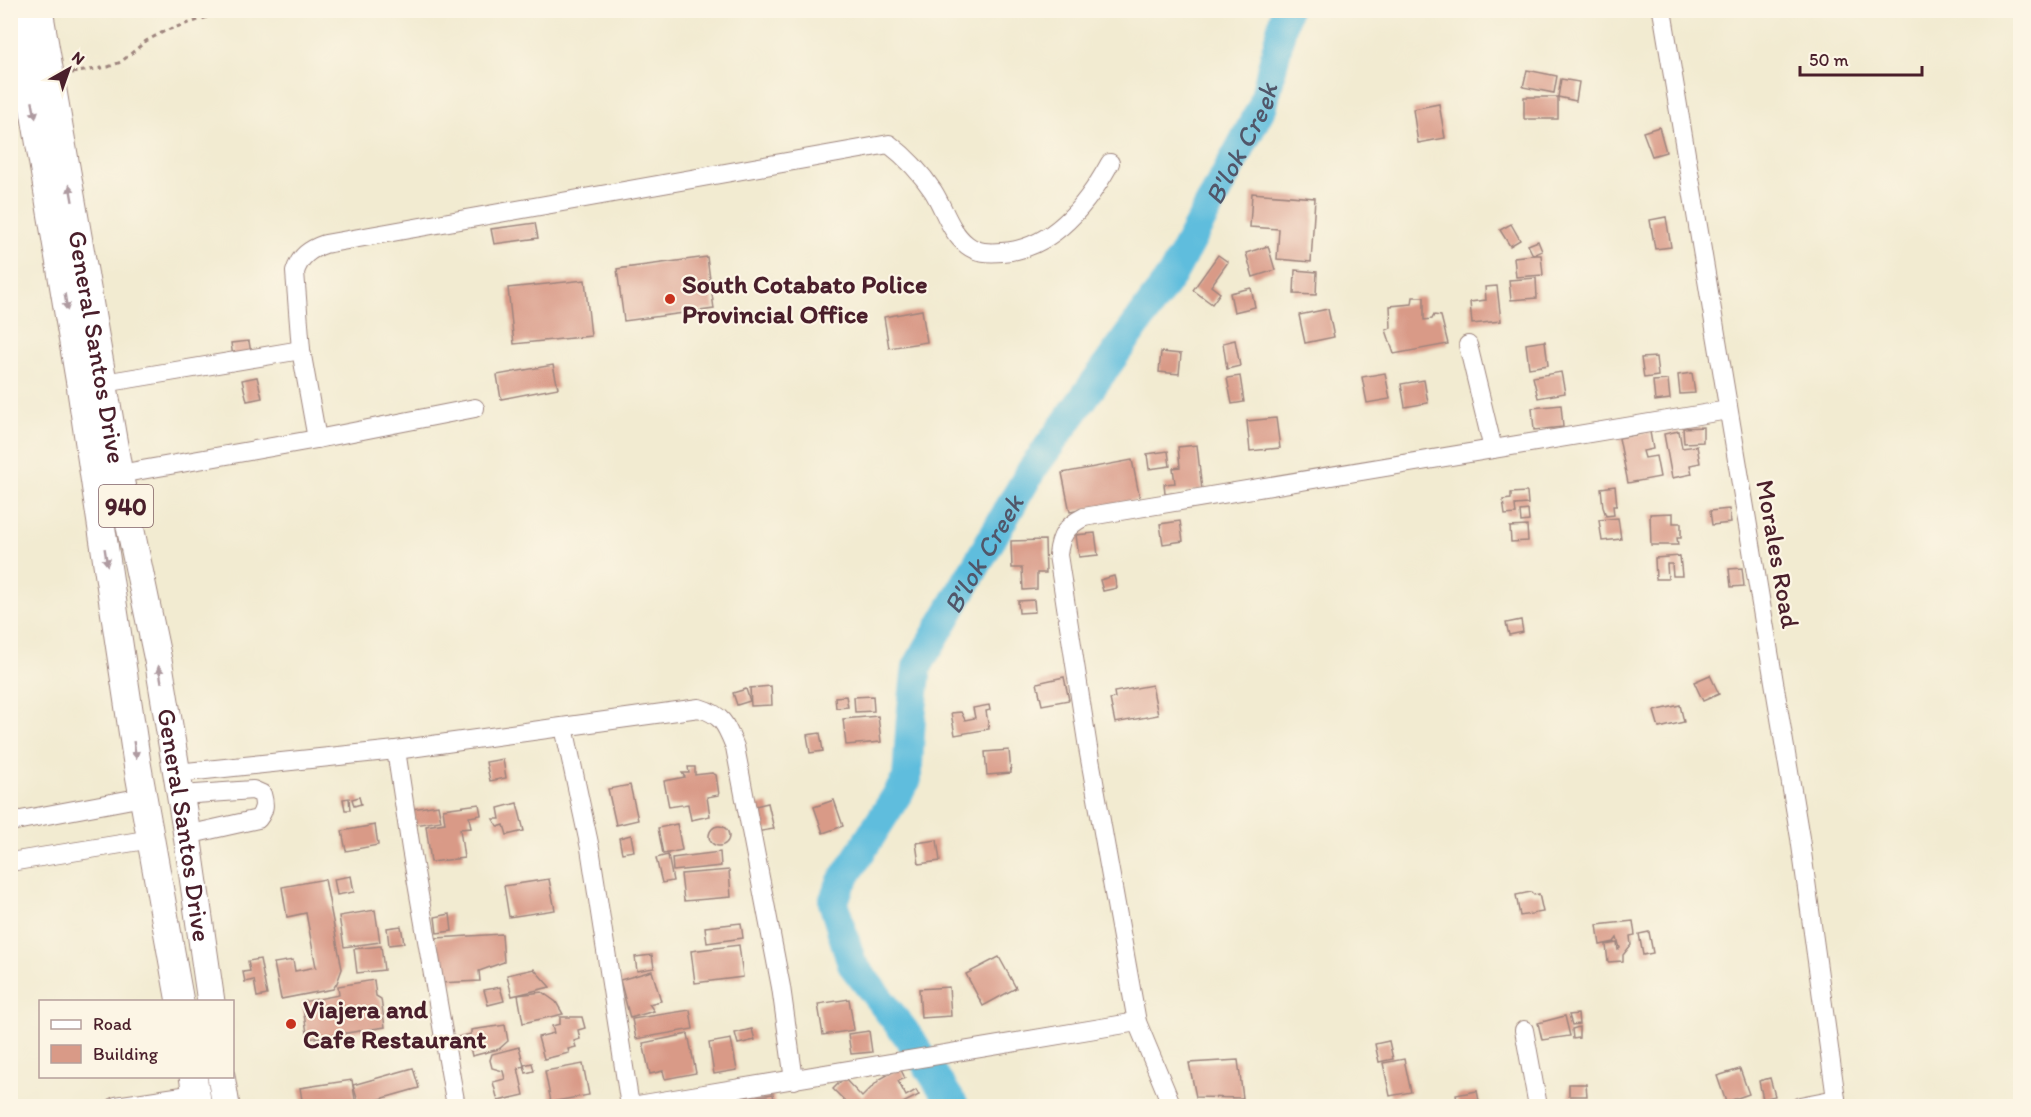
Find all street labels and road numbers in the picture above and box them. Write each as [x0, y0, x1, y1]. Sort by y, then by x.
street label: General Santos Drive [61, 228, 133, 466]
street label: Morales Road [1749, 477, 1807, 631]
road number: 940 [99, 485, 153, 527]
street label: General Santos Drive [150, 706, 218, 944]

